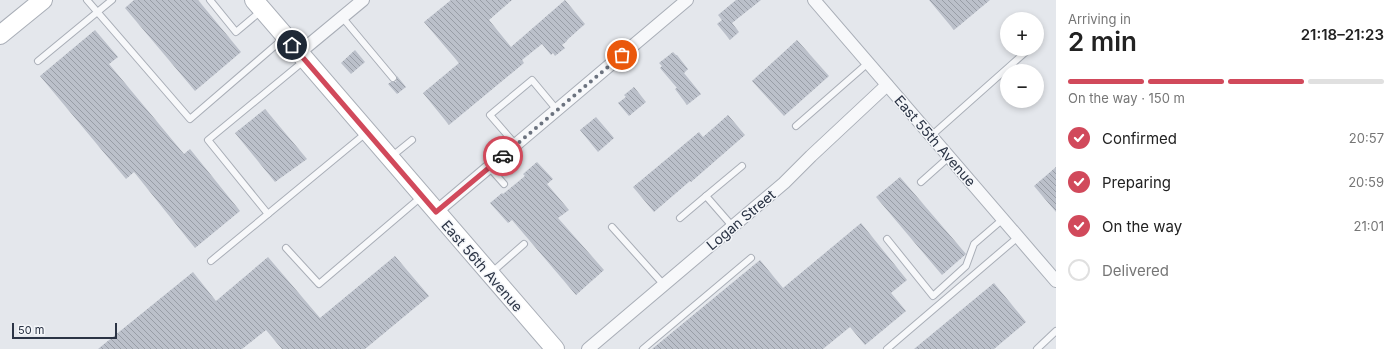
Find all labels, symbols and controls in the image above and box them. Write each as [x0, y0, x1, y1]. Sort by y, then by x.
text: Arriving in [1068, 11, 1131, 27]
map controls [1000, 12, 1044, 108]
button: + [1000, 12, 1044, 56]
text: 21:18–21:23 [1301, 25, 1384, 44]
text: 2 min [1068, 26, 1137, 57]
pin [275, 28, 309, 62]
icon: home [281, 34, 303, 56]
pin [605, 38, 639, 72]
icon: bag [611, 44, 633, 66]
button: − [1000, 64, 1044, 108]
text: On the way · 150 m [1068, 90, 1185, 106]
street label: East 55th Avenue [891, 92, 980, 190]
icon: check [1068, 127, 1090, 149]
text: Confirmed [1102, 129, 1177, 148]
text: 20:57 [1349, 130, 1384, 146]
courier [483, 136, 523, 176]
icon: car [492, 145, 514, 167]
icon: check [1068, 171, 1090, 193]
text: Preparing [1102, 173, 1171, 192]
text: 20:59 [1348, 174, 1384, 190]
street label: Logan Street [703, 186, 779, 253]
icon: check [1068, 215, 1090, 237]
street label: East 56th Avenue [438, 217, 527, 315]
text: On the way [1102, 217, 1182, 236]
text: 21:01 [1354, 218, 1384, 234]
text: Delivered [1102, 261, 1169, 280]
scale bar [12, 321, 117, 340]
text: 50 m [18, 323, 44, 337]

